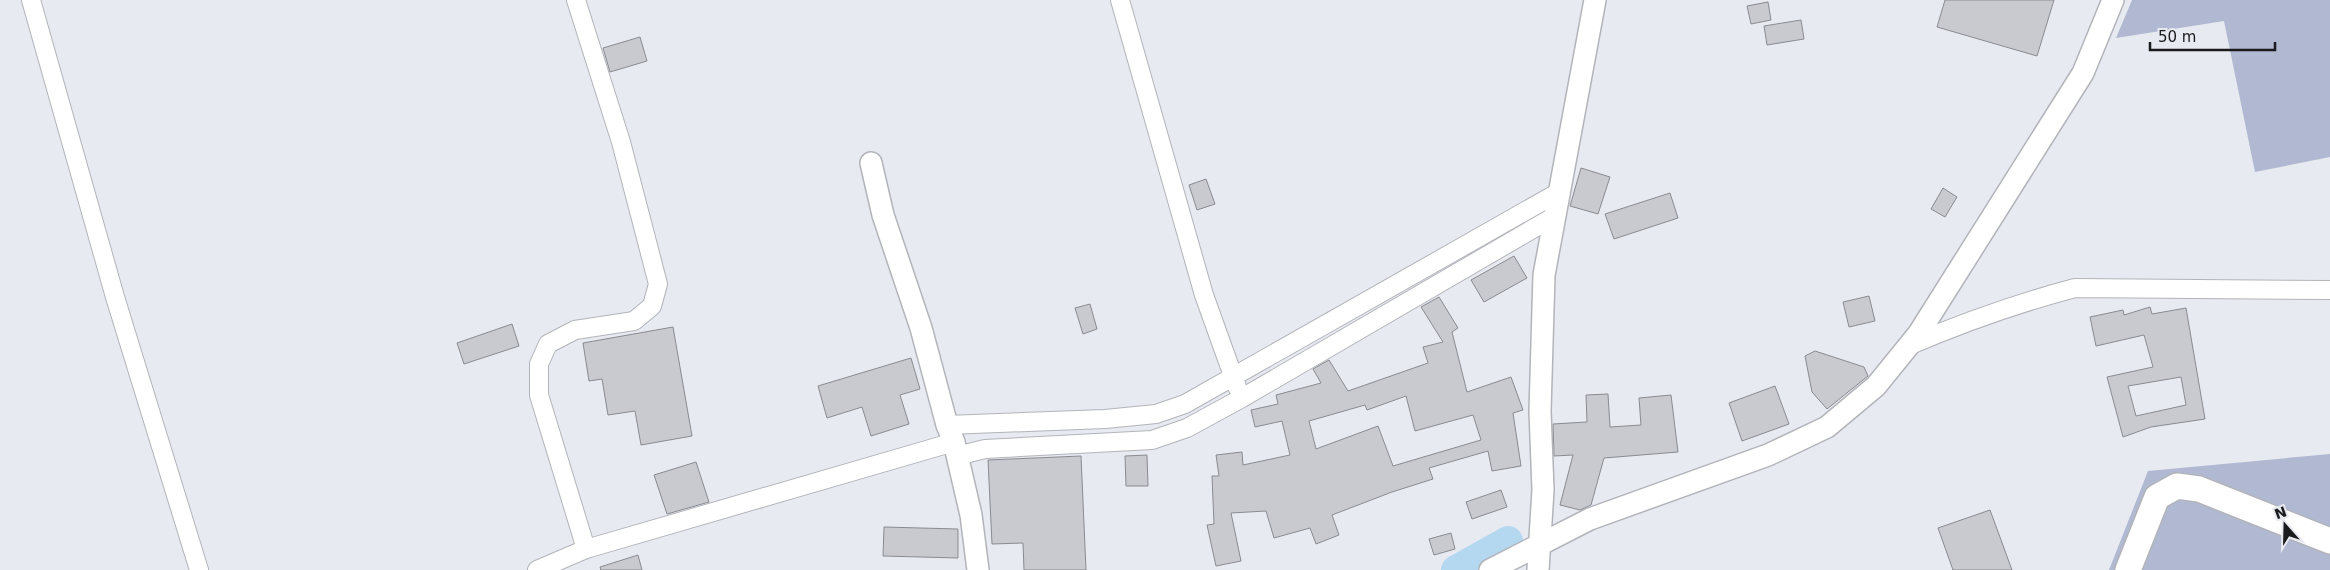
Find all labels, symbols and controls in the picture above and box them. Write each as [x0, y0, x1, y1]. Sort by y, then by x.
scale bar [2150, 20, 2275, 52]
text: 50 m [2158, 28, 2196, 46]
north arrow [2260, 500, 2310, 550]
text: N [2272, 503, 2289, 522]

